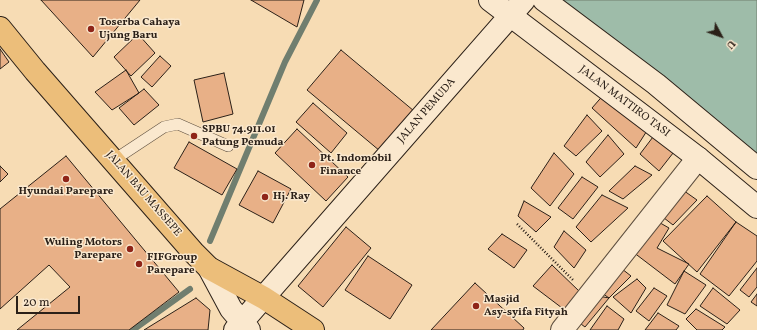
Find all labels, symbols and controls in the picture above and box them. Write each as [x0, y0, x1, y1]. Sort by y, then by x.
place label: Toserba Cahaya Ujung Baru [99, 16, 180, 42]
north arrow [701, 16, 741, 56]
marker: Toserba Cahaya Ujung Baru [86, 24, 96, 34]
text: U [722, 36, 739, 52]
street label: JALAN MATTIRO TASI [576, 63, 672, 141]
street label: JALAN PEMUDA [395, 76, 459, 146]
place label: SPBU 74.911.01 Patung Pemuda [202, 123, 284, 149]
marker: SPBU 74.911.01 Patung Pemuda [189, 131, 199, 141]
street label: JALAN BAU MASSEPE [102, 149, 184, 239]
place label: Pt. Indomobil Finance [320, 152, 392, 178]
marker: Pt. Indomobil Finance [307, 160, 317, 170]
marker: Hyundai Parepare [61, 174, 71, 184]
place label: Hyundai Parepare [19, 185, 113, 199]
place label: Hj. Ray [273, 190, 310, 204]
marker: Hj. Ray [260, 192, 270, 202]
place label: Wuling Motors Parepare [44, 236, 122, 262]
marker: Wuling Motors Parepare [125, 244, 135, 254]
place label: FIFGroup Parepare [147, 251, 197, 277]
marker: FIFGroup Parepare [134, 259, 144, 269]
scale bar [18, 288, 82, 314]
place label: Masjid Asy-syifa Fityah [484, 293, 568, 319]
text: 20 m [23, 295, 50, 311]
marker: Masjid Asy-syifa Fityah [471, 301, 481, 311]

